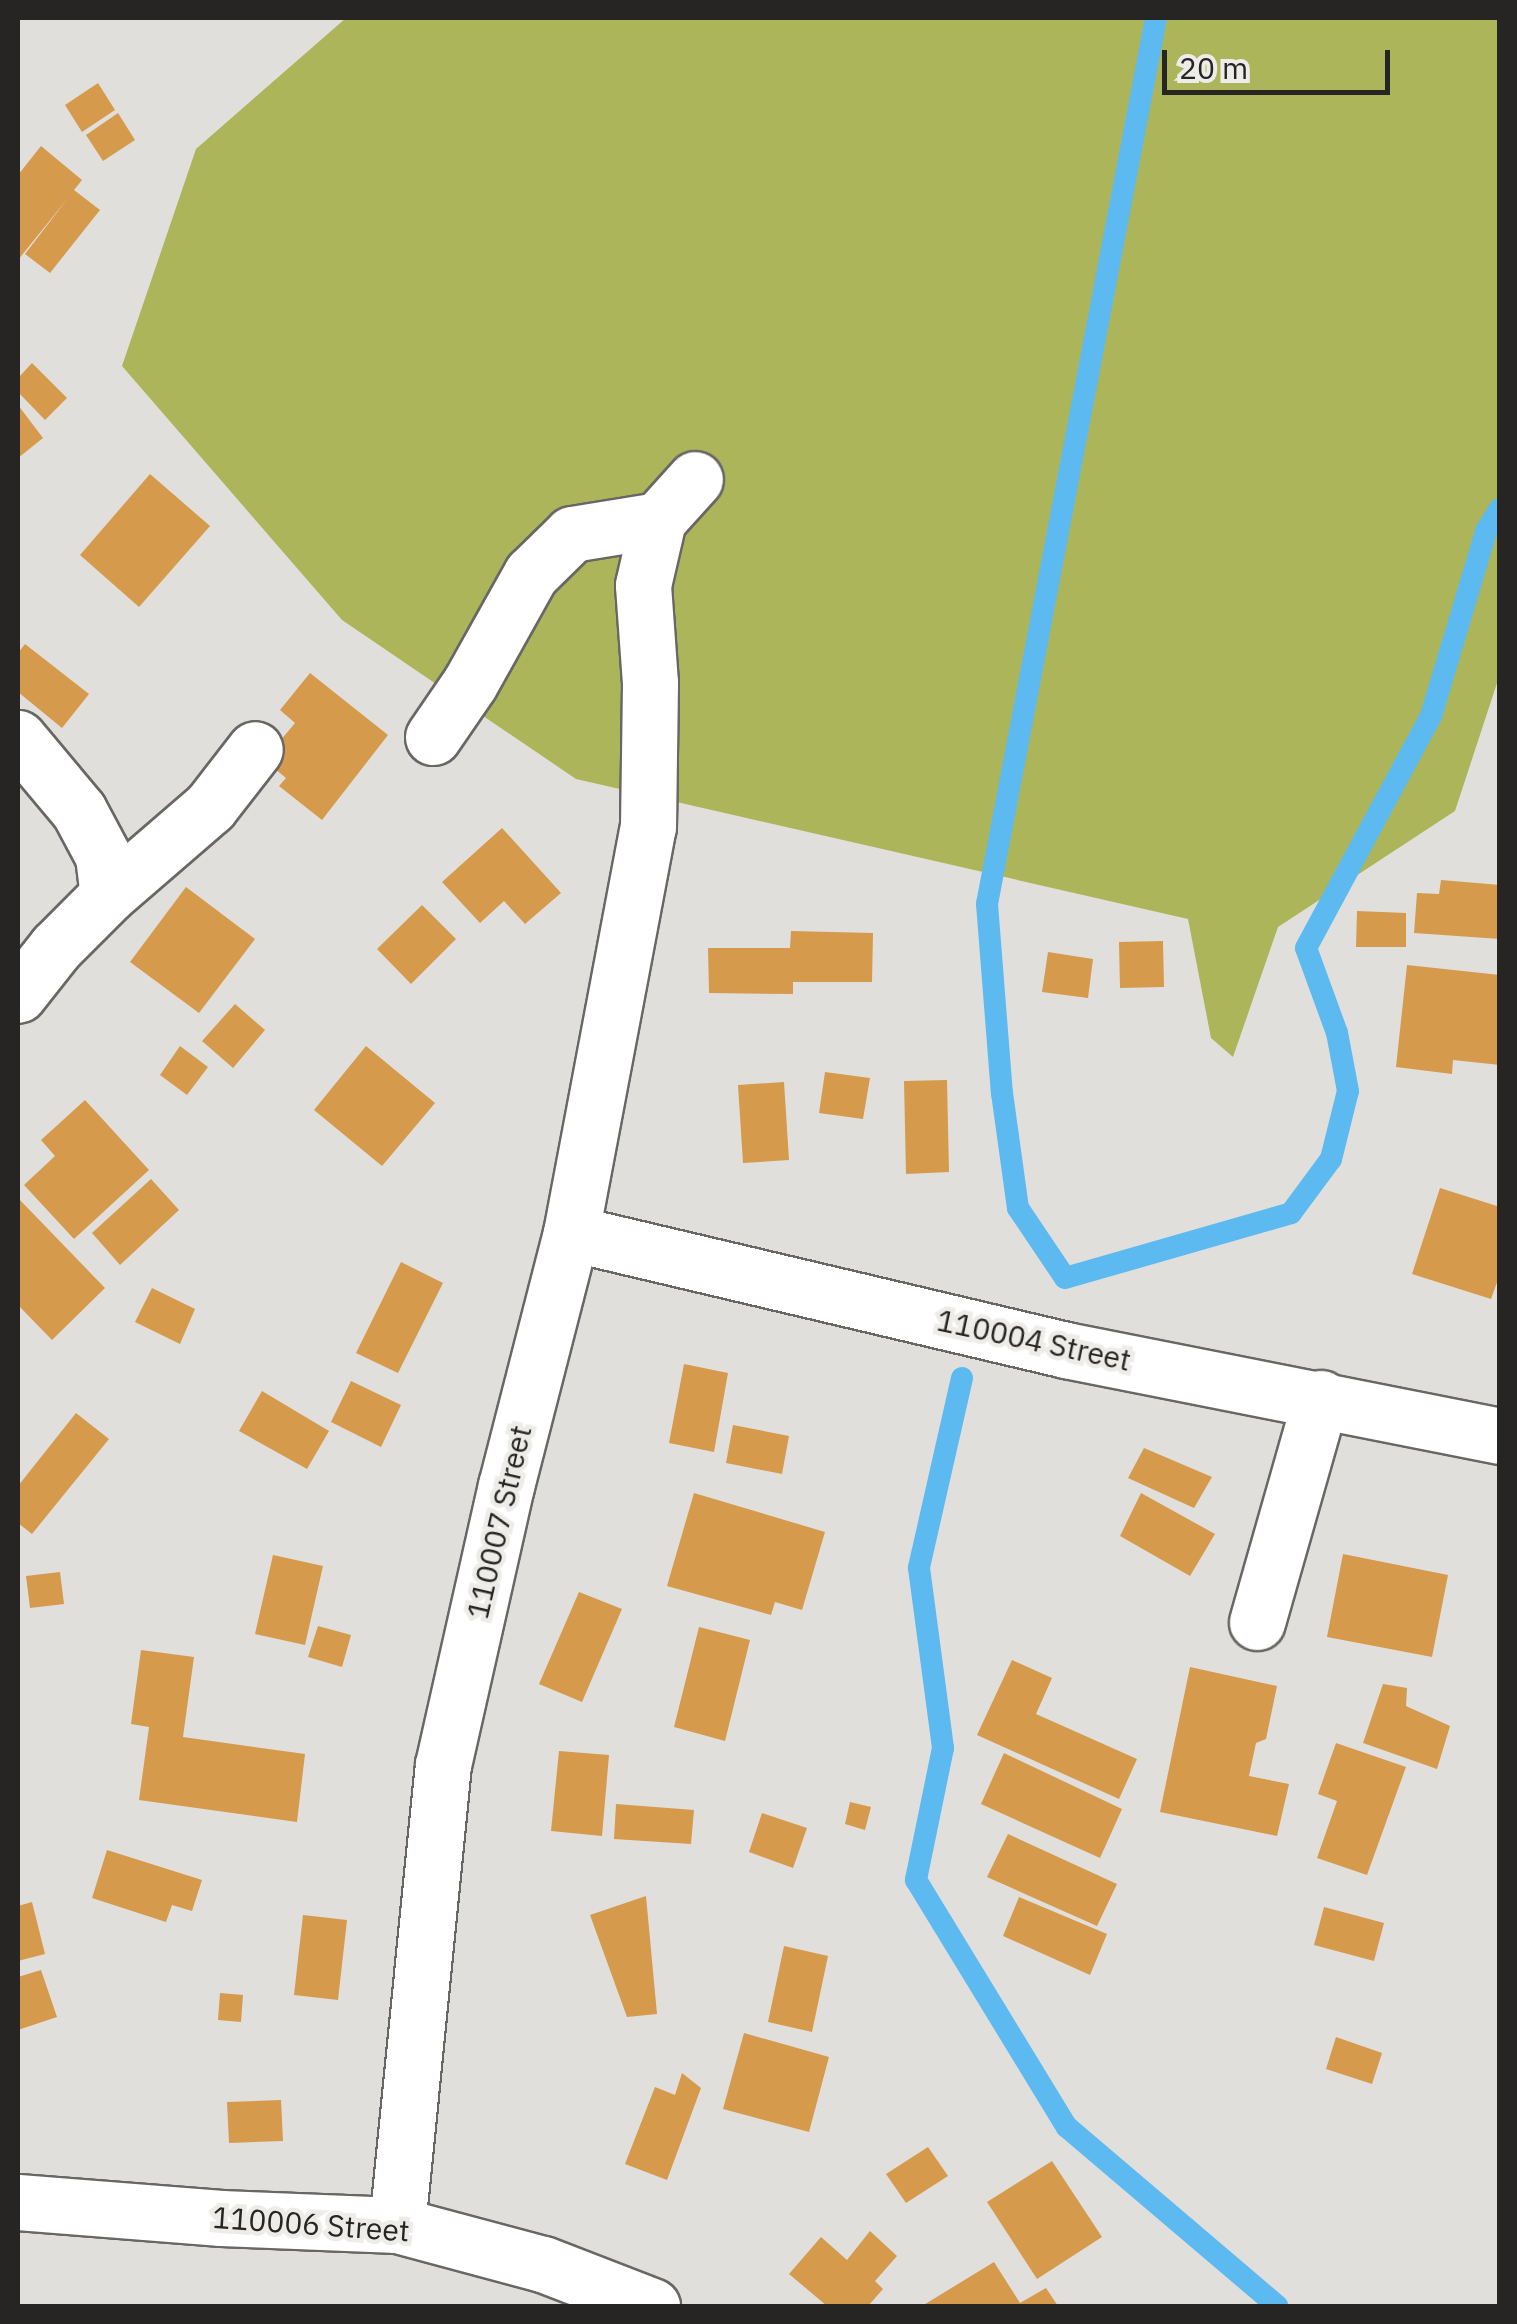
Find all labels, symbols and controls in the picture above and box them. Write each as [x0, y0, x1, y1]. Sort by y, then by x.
scale bar [1167, 30, 1394, 92]
text: 20 m [1179, 48, 1248, 87]
street label: 110004 Street [934, 1302, 1134, 1378]
street label: 110007 Street [459, 1422, 539, 1622]
street label: 110006 Street [211, 2199, 411, 2249]

